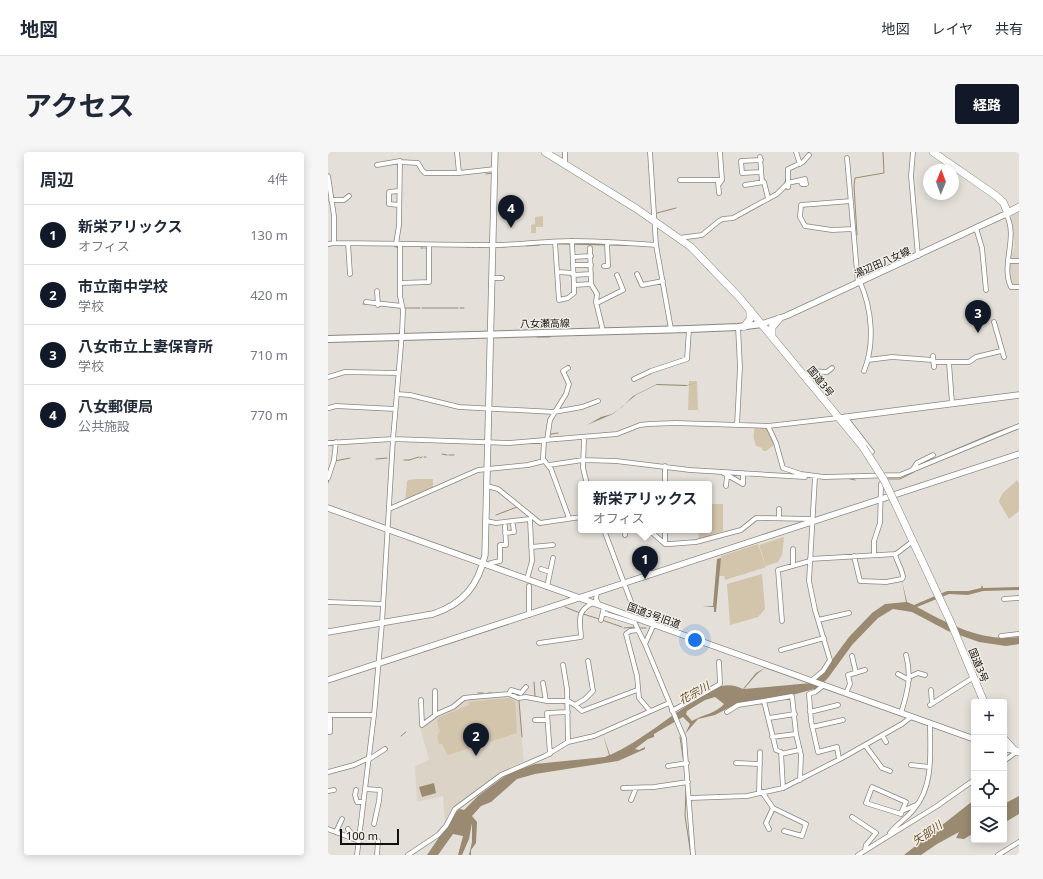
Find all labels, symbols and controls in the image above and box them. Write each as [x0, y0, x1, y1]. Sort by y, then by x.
text: 地図 [20, 16, 58, 42]
text: 地図 [881, 19, 909, 38]
text: レイヤ [931, 19, 973, 38]
text: 共有 [995, 19, 1023, 38]
button: 経路 [955, 84, 1019, 124]
text: アクセス [24, 86, 135, 124]
north arrow [923, 164, 959, 200]
text: 周辺 [40, 168, 74, 191]
text: 4件 [268, 170, 288, 188]
pin: 4 [498, 195, 524, 228]
text: 新栄アリックス [78, 216, 183, 236]
text: 1 [49, 226, 57, 244]
text: 130 m [250, 226, 288, 244]
text: オフィス [78, 237, 130, 255]
street label: 湯辺田八女線 [852, 243, 912, 281]
text: 市立南中学校 [78, 276, 168, 296]
text: 2 [49, 286, 57, 304]
text: 420 m [250, 286, 288, 304]
text: 学校 [78, 297, 104, 315]
pin: 3 [965, 300, 991, 333]
street label: 八女瀬高線 [520, 316, 570, 330]
text: 八女市立上妻保育所 [78, 336, 213, 356]
text: 3 [49, 346, 57, 364]
text: 710 m [250, 346, 288, 364]
text: 学校 [78, 357, 104, 375]
street label: 国道3号 [804, 363, 838, 399]
text: 八女郵便局 [78, 396, 153, 416]
text: 4 [49, 406, 57, 424]
text: 770 m [250, 406, 288, 424]
text: 公共施設 [78, 417, 130, 435]
popup [578, 481, 712, 533]
text: 新栄アリックス [593, 488, 697, 508]
text: オフィス [593, 509, 644, 527]
pin: 1 [632, 546, 658, 579]
street label: 国道3号旧道 [625, 599, 683, 631]
your location [685, 630, 705, 650]
street label: 国道3号 [966, 646, 992, 684]
water label: 花宗川 [676, 678, 713, 707]
map controls [971, 699, 1007, 843]
button: + [971, 699, 1007, 735]
pin: 2 [463, 723, 489, 756]
button: − [971, 735, 1007, 771]
button: locate [971, 771, 1007, 807]
button: layers [971, 807, 1007, 843]
water label: 矢部川 [909, 817, 945, 848]
scale bar [340, 827, 399, 846]
text: 100 m [346, 828, 378, 843]

